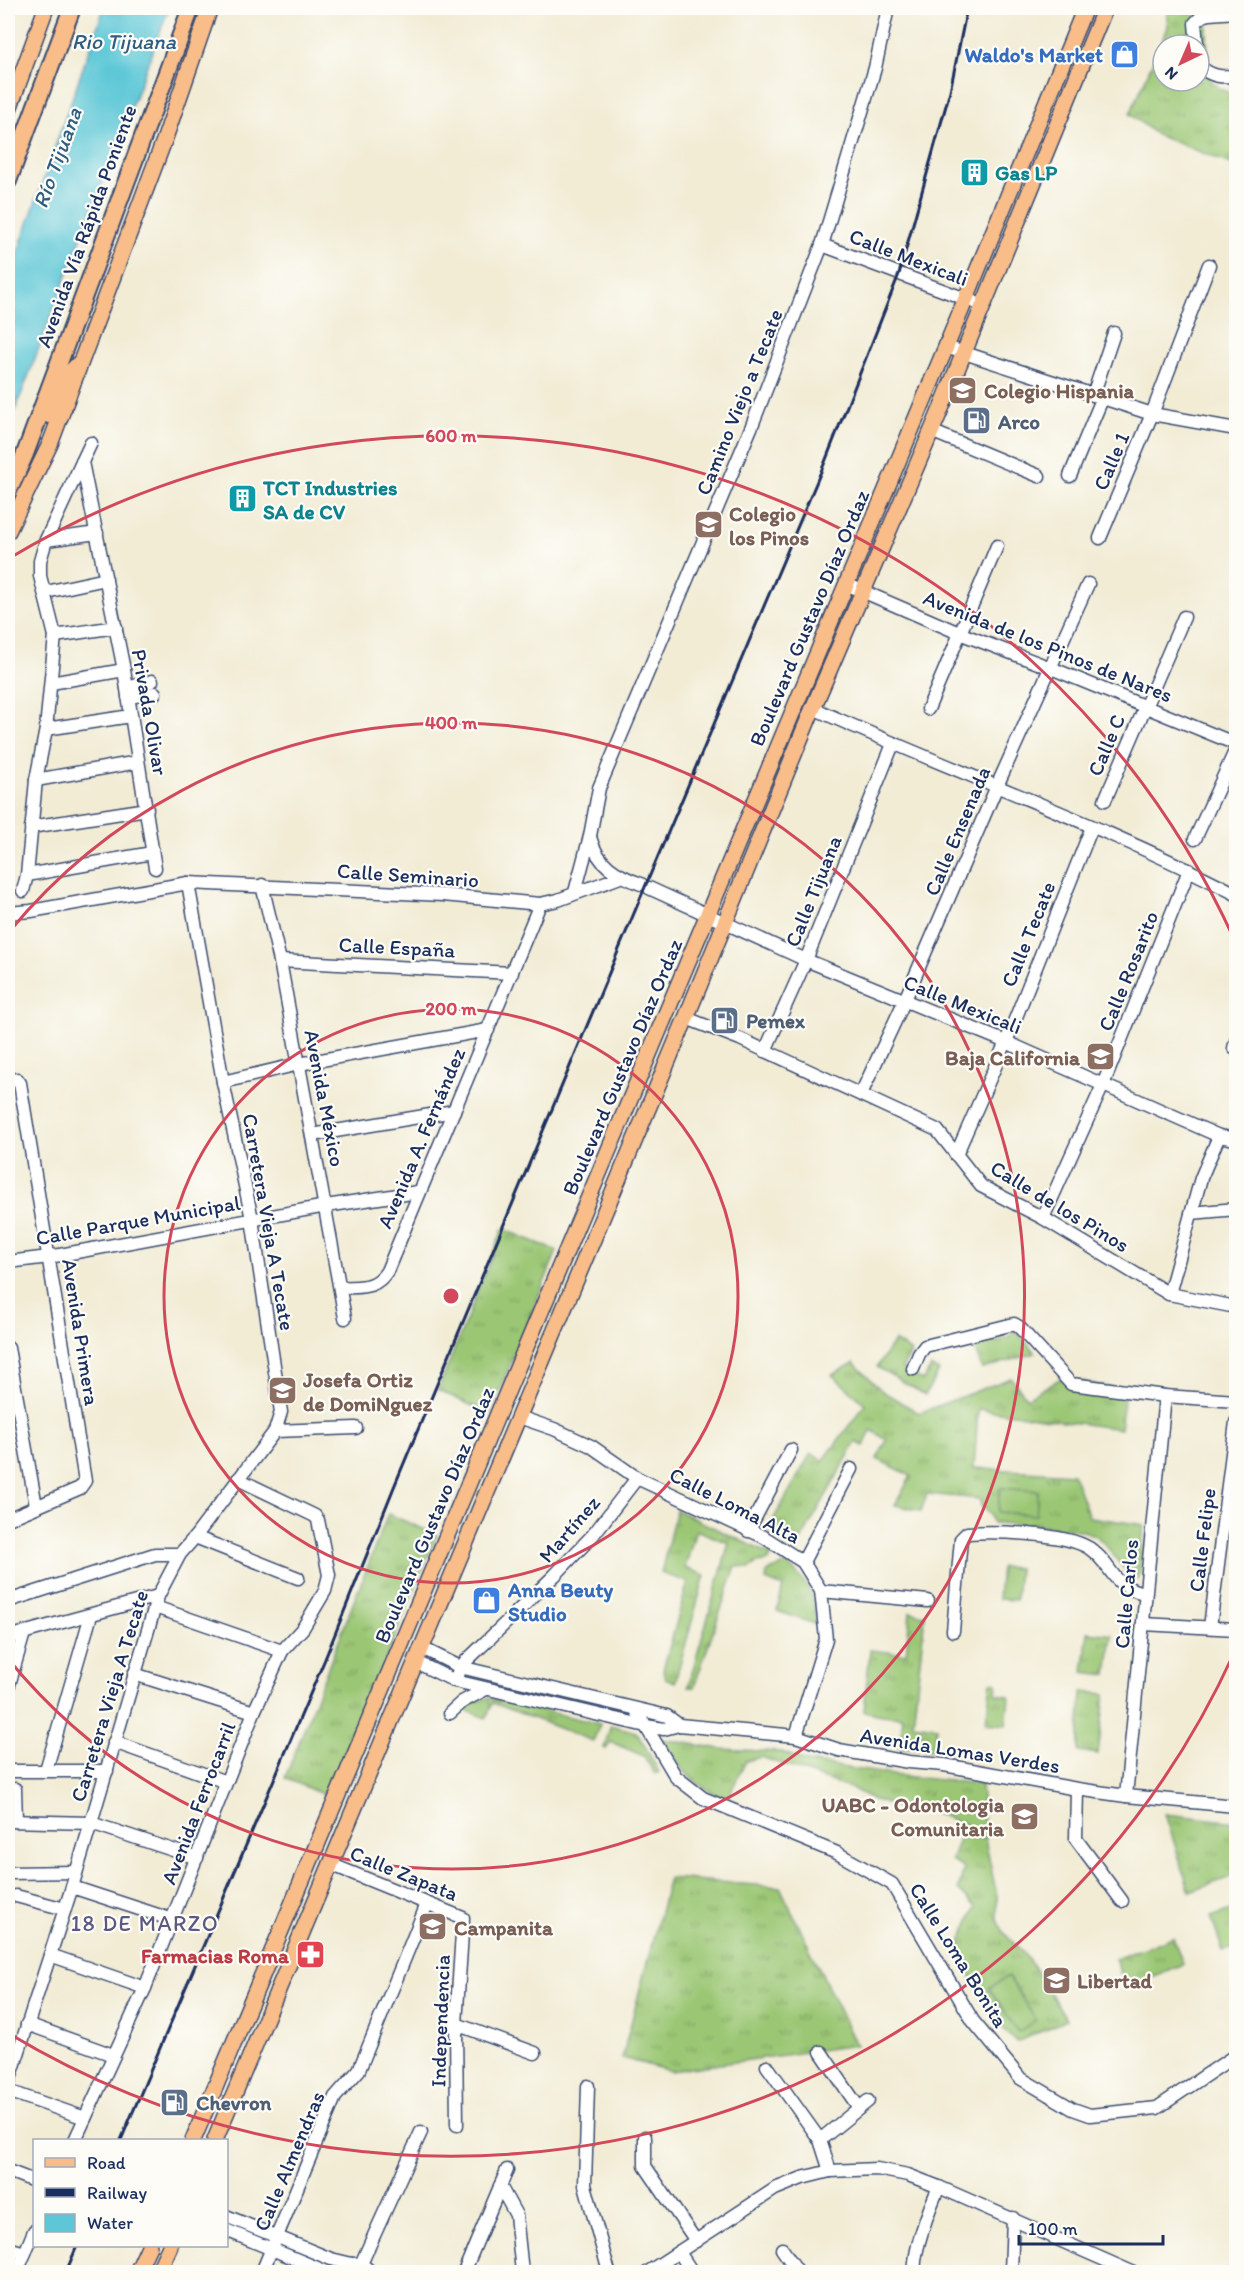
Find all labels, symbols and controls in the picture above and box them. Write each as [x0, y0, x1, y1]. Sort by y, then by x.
water label: Rio Tijuana [72, 28, 177, 55]
north arrow [1151, 33, 1211, 93]
shop icon: Waldo's Market [1108, 38, 1140, 70]
place label: Waldo's Market [965, 42, 1103, 67]
text: N [1160, 63, 1181, 84]
street label: Avenida Vía Rápida Poniente [30, 101, 142, 351]
water label: Río Tijuana [26, 103, 88, 212]
building icon: Gas LP [958, 156, 990, 188]
place label: Gas LP [995, 160, 1058, 185]
street label: Calle Mexicali [846, 223, 972, 291]
street label: Camino Viejo a Tecate [690, 305, 788, 499]
school or university icon: Colegio Hispania [947, 374, 979, 406]
place label: Colegio Hispania [984, 378, 1135, 404]
fuel station icon: Arco [961, 405, 993, 437]
place label: Arco [997, 409, 1040, 434]
text: 600 m [426, 425, 477, 447]
street label: Calle 1 [1088, 428, 1134, 494]
place label: TCT Industries SA de CV [262, 475, 398, 524]
building icon: TCT Industries SA de CV [226, 483, 258, 515]
street label: Boulevard Gustavo Díaz Ordaz [744, 486, 875, 750]
place label: Colegio los Pinos [729, 501, 809, 550]
school or university icon: Colegio los Pinos [692, 509, 724, 541]
street label: Avenida de los Pinos de Nares [920, 585, 1176, 707]
street label: Privada Olivar [127, 647, 174, 778]
street label: Calle C [1082, 710, 1130, 780]
text: 400 m [425, 712, 478, 734]
street label: Calle Ensenada [919, 763, 995, 899]
street label: Calle Tijuana [779, 832, 847, 950]
street label: Calle Seminario [336, 858, 480, 892]
street label: Calle Tecate [996, 878, 1060, 990]
street label: Calle Rosarito [1093, 907, 1163, 1035]
street label: Calle España [338, 931, 456, 963]
street label: Boulevard Gustavo Díaz Ordaz [557, 935, 688, 1199]
street label: Calle Mexicali [900, 969, 1026, 1039]
text: 200 m [426, 998, 477, 1020]
fuel station icon: Pemex [709, 1004, 741, 1036]
place label: Pemex [746, 1008, 805, 1033]
street label: Avenida México [299, 1027, 351, 1169]
school or university icon: Baja California [1085, 1041, 1117, 1073]
street label: Avenida A. Fernández [372, 1044, 470, 1232]
place label: Baja California [945, 1045, 1081, 1071]
street label: Carretera Vieja A Tecate [238, 1112, 300, 1332]
street label: Calle de los Pinos [986, 1155, 1134, 1257]
street label: Calle Parque Municipal [34, 1190, 242, 1250]
street label: Avenida Primera [57, 1257, 105, 1407]
centre of rings [441, 1286, 461, 1306]
place label: Josefa Ortiz de DomiNguez [302, 1367, 433, 1417]
school or university icon: Josefa Ortiz de DomiNguez [266, 1375, 298, 1407]
street label: Boulevard Gustavo Díaz Ordaz [369, 1383, 500, 1647]
street label: Calle Loma Alta [666, 1461, 804, 1549]
street label: Calle Felipe [1183, 1487, 1221, 1593]
street label: Martínez [533, 1490, 605, 1568]
street label: Calle Carlos [1109, 1538, 1143, 1650]
place label: Anna Beuty Studio [507, 1577, 613, 1626]
shop icon: Anna Beuty Studio [471, 1585, 503, 1617]
street label: Carretera Vieja A Tecate [65, 1587, 153, 1805]
street label: Avenida Ferrocarril [156, 1718, 240, 1888]
street label: Avenida Lomas Verdes [858, 1722, 1062, 1778]
place label: UABC - Odontologia Comunitaria [821, 1792, 1005, 1841]
school or university icon: UABC - Odontologia Comunitaria [1009, 1800, 1041, 1832]
street label: Calle Zapata [346, 1840, 462, 1906]
street label: Calle Loma Bonita [904, 1878, 1014, 2032]
district label: 18 DE MARZO [71, 1910, 219, 1937]
school or university icon: Campanita [417, 1911, 449, 1943]
place label: Campanita [454, 1915, 554, 1941]
pharmacy icon: Farmacias Roma [294, 1939, 326, 1971]
place label: Farmacias Roma [141, 1943, 290, 1968]
street label: Independencia [425, 1954, 455, 2088]
school or university icon: Libertad [1040, 1964, 1072, 1996]
place label: Libertad [1077, 1968, 1153, 1993]
fuel station icon: Chevron [159, 2086, 191, 2118]
street label: Calle Almendras [248, 2087, 330, 2235]
place label: Chevron [196, 2090, 272, 2115]
legend [33, 2139, 228, 2247]
text: Road [87, 2152, 126, 2174]
text: Railway [87, 2182, 148, 2204]
scale bar [1019, 2208, 1163, 2246]
text: Water [87, 2212, 133, 2234]
text: 100 m [1028, 2218, 1078, 2240]

